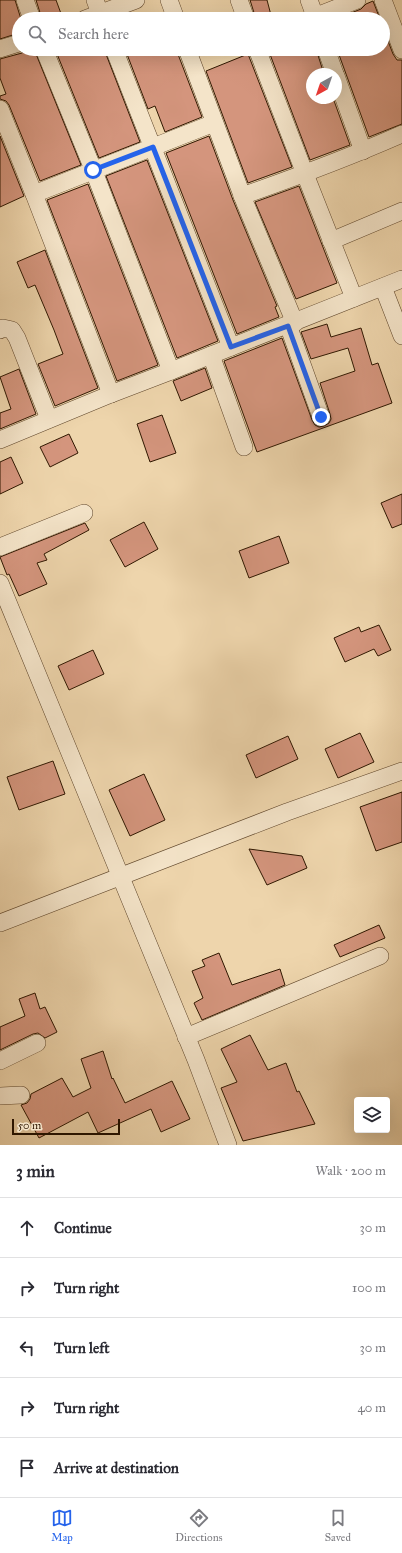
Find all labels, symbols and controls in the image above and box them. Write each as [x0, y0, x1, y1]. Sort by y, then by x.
search box [12, 12, 390, 56]
icon: search [26, 23, 48, 45]
text: Search here [58, 25, 129, 43]
north arrow [306, 68, 342, 104]
route start [84, 161, 102, 179]
route end [312, 408, 330, 426]
map controls [354, 1097, 390, 1133]
button: layers [354, 1097, 390, 1133]
scale bar [12, 1117, 120, 1136]
text: 50 m [18, 1119, 41, 1132]
text: 3 min [16, 1161, 55, 1182]
text: Walk · 200 m [316, 1163, 386, 1179]
icon: ahead [16, 1217, 38, 1239]
text: Continue [54, 1219, 112, 1237]
text: 30 m [360, 1220, 386, 1236]
icon: right [16, 1277, 38, 1299]
text: Turn right [54, 1279, 119, 1297]
text: 100 m [352, 1280, 386, 1296]
icon: left [16, 1337, 38, 1359]
text: Turn left [54, 1339, 110, 1357]
text: 30 m [360, 1340, 386, 1356]
icon: right [16, 1397, 38, 1419]
text: Turn right [54, 1399, 119, 1417]
text: 40 m [357, 1400, 386, 1416]
icon: arrive [16, 1457, 38, 1479]
text: Arrive at destination [54, 1459, 179, 1477]
tab: Map [51, 1507, 73, 1544]
tab: Directions [175, 1507, 223, 1544]
tab: Saved [325, 1507, 351, 1544]

